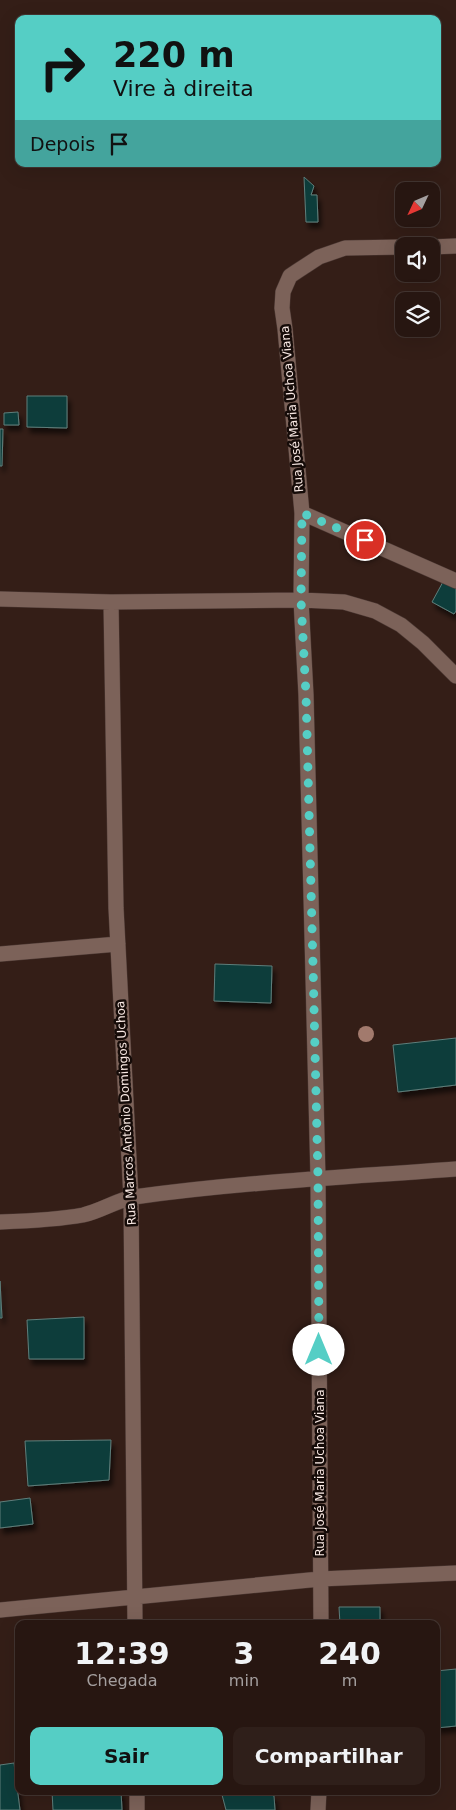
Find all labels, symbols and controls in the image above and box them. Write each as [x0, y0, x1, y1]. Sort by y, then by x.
icon: right [30, 35, 95, 100]
text: 220 m [113, 35, 235, 75]
text: Vire à direita [113, 76, 254, 101]
icon: arrive [105, 130, 133, 158]
text: Depois [30, 133, 95, 155]
north arrow [395, 182, 440, 228]
map controls [395, 182, 440, 337]
button: sound [395, 237, 440, 282]
button: layers [395, 292, 440, 337]
street label: Rua José Maria Uchoa Viana [278, 325, 306, 493]
pin [344, 519, 386, 561]
icon: arrive [351, 526, 379, 554]
street label: Rua Marcos Antônio Domingos Uchoa [113, 1000, 139, 1226]
position arrow [292, 1323, 344, 1375]
street label: Rua José Maria Uchoa Viana [313, 1389, 327, 1557]
text: 12:39 [74, 1636, 170, 1671]
text: 3 [233, 1636, 254, 1671]
text: 240 [318, 1636, 381, 1671]
text: Chegada [86, 1671, 157, 1690]
text: min [229, 1671, 259, 1690]
text: m [342, 1671, 357, 1690]
button: Sair [30, 1727, 223, 1785]
button: Compartilhar [233, 1727, 425, 1785]

